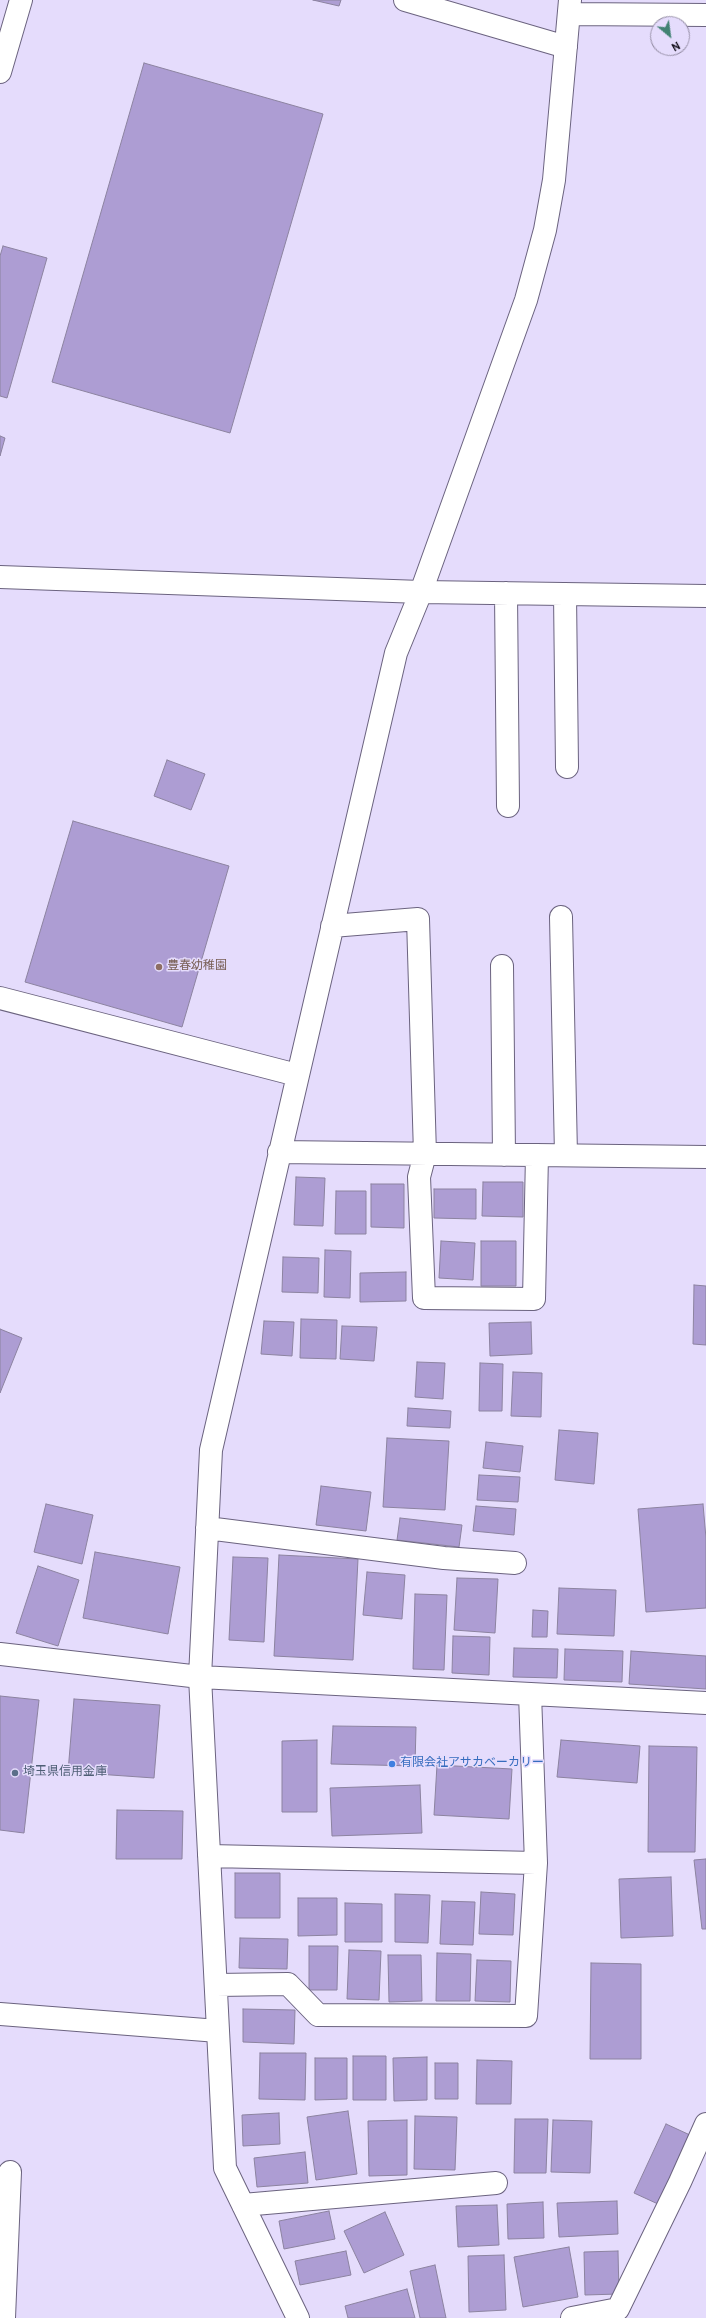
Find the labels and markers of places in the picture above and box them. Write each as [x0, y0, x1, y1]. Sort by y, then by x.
place label: 豊春幼稚園 [167, 960, 227, 974]
marker: 豊春幼稚園 [154, 962, 164, 972]
place label: 有限会社アサカベーカリー [400, 1757, 544, 1771]
marker: 有限会社アサカベーカリー [387, 1759, 397, 1769]
place label: 埼玉県信用金庫 [23, 1766, 107, 1780]
marker: 埼玉県信用金庫 [10, 1768, 20, 1778]

